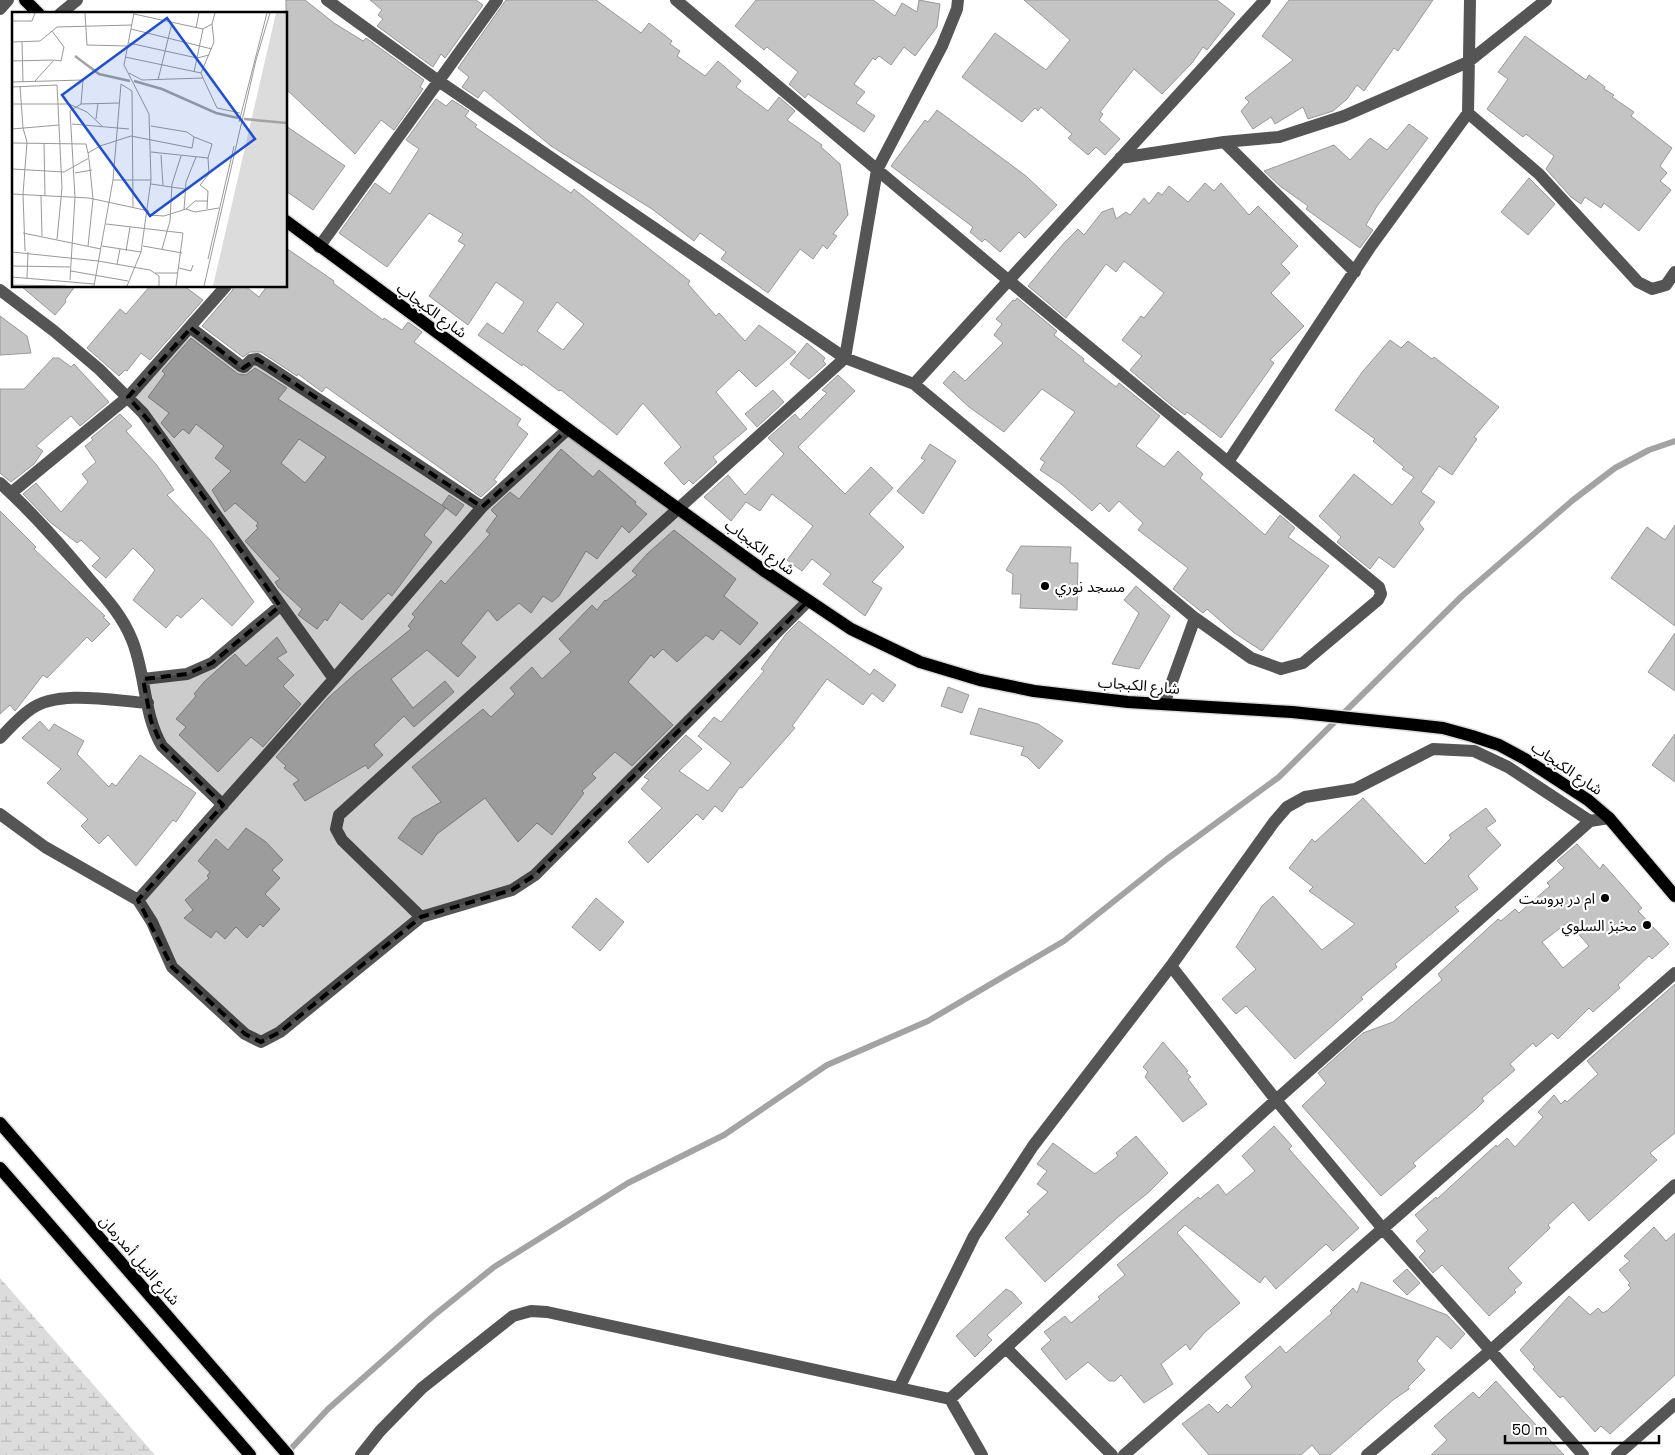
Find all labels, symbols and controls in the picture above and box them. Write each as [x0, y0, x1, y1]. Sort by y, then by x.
inset map [12, 12, 288, 288]
street label: شارع الكبجاب [391, 278, 471, 344]
street label: شارع الكبجاب [719, 515, 799, 581]
place label: مسجد نوري [1055, 577, 1125, 598]
marker: مسجد نوري [1039, 580, 1051, 592]
street label: شارع الكبجاب [1097, 672, 1181, 701]
street label: شارع الكبجاب [1526, 737, 1607, 801]
place label: ام در بروست [1519, 889, 1595, 910]
marker: ام در بروست [1599, 892, 1611, 904]
place label: مخبز السلوي [1561, 916, 1637, 937]
marker: مخبز السلوي [1641, 919, 1653, 931]
street label: شارع النيل أمدرمان [94, 1211, 184, 1311]
scale bar [1505, 1412, 1659, 1444]
text: 50 m [1512, 1420, 1547, 1439]

